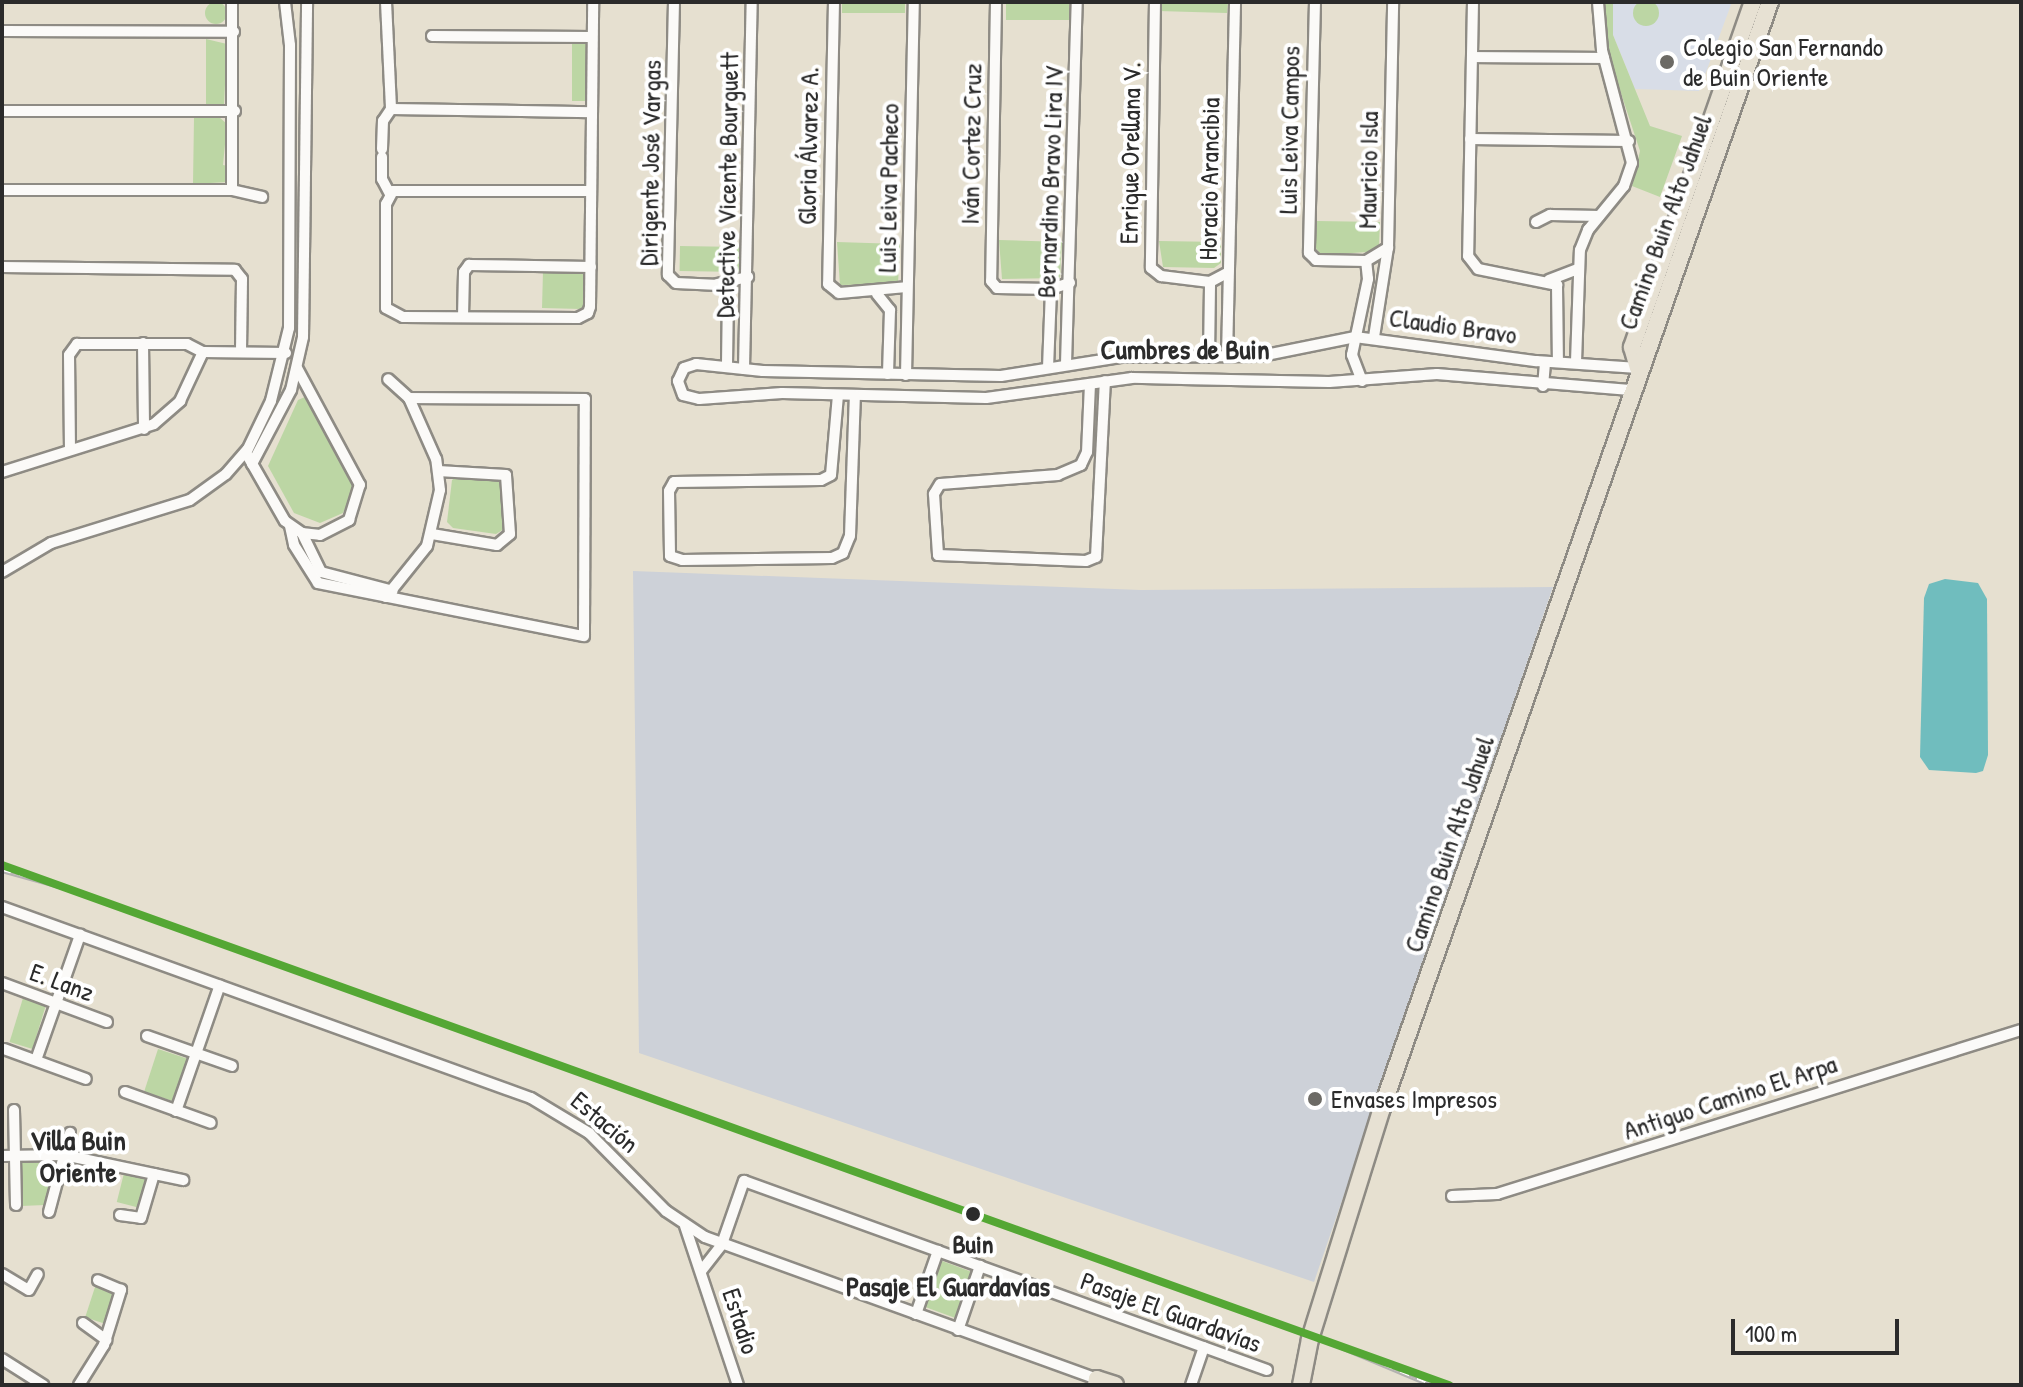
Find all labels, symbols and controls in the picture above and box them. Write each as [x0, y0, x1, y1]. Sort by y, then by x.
place label: Colegio San Fernando de Buin Oriente [1683, 31, 1883, 92]
street label: Luis Leiva Campos [1272, 46, 1306, 214]
street label: Detective Vicente Bourguett [709, 52, 745, 318]
marker: Colegio San Fernando de Buin Oriente [1658, 53, 1676, 71]
street label: Dirigente José Vargas [633, 60, 667, 266]
street label: Enrique Orellana V. [1113, 62, 1147, 244]
street label: Iván Cortez Cruz [954, 63, 988, 225]
street label: Bernardino Bravo Lira IV [1030, 65, 1070, 299]
street label: Gloria Álvarez A. [791, 67, 825, 225]
street label: Horacio Arancibia [1192, 97, 1226, 261]
street label: Luis Leiva Pacheco [871, 103, 905, 273]
street label: Camino Buin Alto Jahuel [1612, 110, 1718, 334]
street label: Mauricio Isla [1351, 111, 1385, 229]
street label: Claudio Bravo [1387, 302, 1519, 350]
district label: Cumbres de Buin [1100, 332, 1270, 366]
street label: Camino Buin Alto Jahuel [1397, 732, 1501, 956]
street label: E. Lanz [26, 956, 98, 1008]
street label: Antiguo Camino El Arpa [1620, 1048, 1840, 1146]
place label: Envases Impresos [1331, 1083, 1497, 1115]
street label: Estación [565, 1085, 645, 1159]
marker: Envases Impresos [1306, 1090, 1324, 1108]
district label: Villa Buin Oriente [30, 1123, 126, 1189]
marker: Buin [962, 1203, 984, 1225]
place label: Buin [952, 1228, 994, 1260]
street label: Pasaje El Guardavías [1077, 1265, 1265, 1359]
district label: Pasaje El Guardavías [846, 1269, 1050, 1303]
street label: Estadio [716, 1284, 766, 1358]
scale bar [1735, 1303, 1903, 1353]
text: 100 m [1745, 1317, 1797, 1349]

